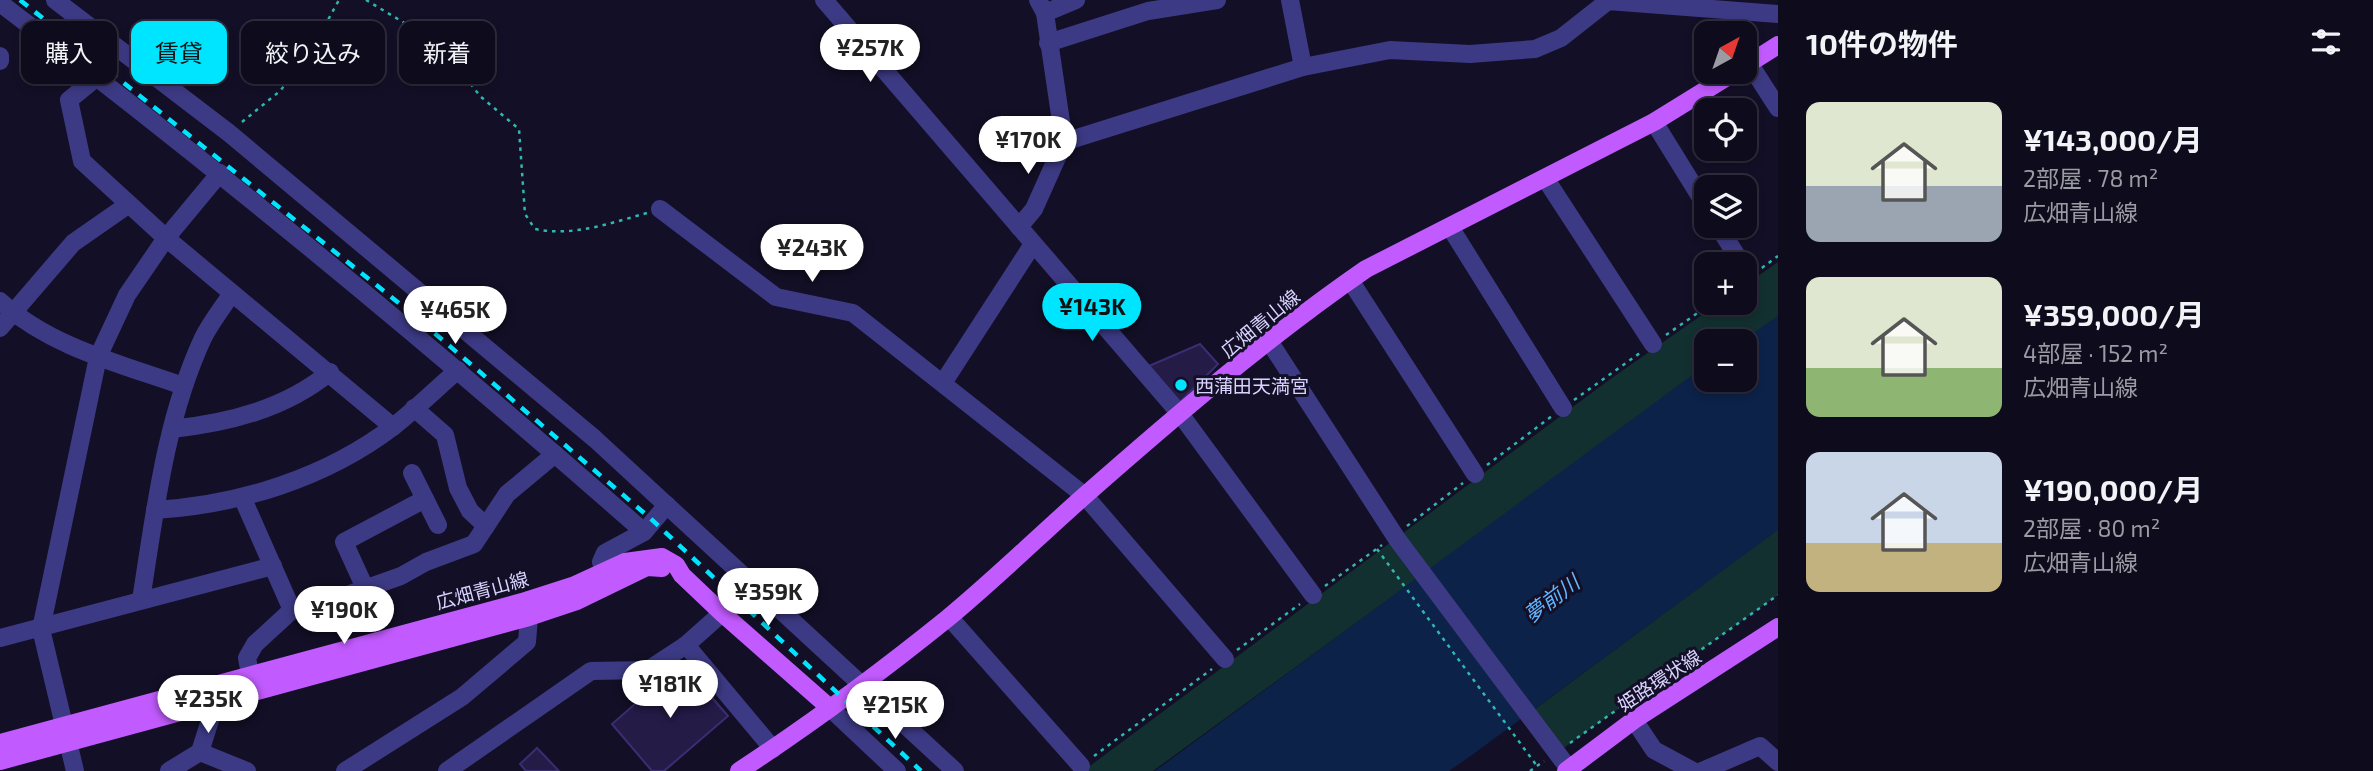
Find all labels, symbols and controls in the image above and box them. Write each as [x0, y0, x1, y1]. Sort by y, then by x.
chip: 購入 [21, 21, 117, 84]
chip: 賃貸 [131, 21, 227, 84]
chip: 絞り込み [241, 21, 385, 84]
chip: 新着 [399, 21, 495, 84]
north arrow [1694, 21, 1757, 84]
map controls [1694, 21, 1757, 392]
icon: filters [2307, 23, 2345, 61]
pin: ¥257K [821, 24, 919, 84]
text: 10件の物件 [1806, 25, 1958, 61]
text: ¥257K [836, 33, 904, 61]
button: locate [1694, 98, 1757, 161]
pin: ¥170K [979, 116, 1077, 176]
text: ¥143,000/月 [2023, 121, 2203, 157]
text: ¥170K [995, 125, 1061, 153]
icon: home [1862, 130, 1946, 214]
text: 2部屋 · 78 m² [2023, 164, 2158, 192]
button: layers [1694, 175, 1757, 238]
text: 広畑青山線 [2023, 198, 2138, 226]
pin: ¥243K [763, 224, 861, 284]
text: ¥243K [777, 233, 847, 261]
button: + [1694, 252, 1757, 315]
pin: ¥143K [1043, 284, 1141, 343]
street label: 広畑青山線 [1216, 284, 1304, 362]
pin: ¥465K [406, 286, 504, 346]
text: ¥143K [1058, 292, 1126, 320]
text: ¥465K [420, 295, 490, 323]
text: ¥359,000/月 [2023, 296, 2205, 332]
icon: home [1862, 305, 1946, 389]
button: − [1694, 329, 1757, 392]
text: 4部屋 · 152 m² [2023, 339, 2168, 367]
text: 広畑青山線 [2023, 373, 2138, 401]
place label: 西蒲田天満宮 [1195, 374, 1309, 397]
marker: 西蒲田天満宮 [1173, 377, 1189, 393]
text: ¥190,000/月 [2023, 471, 2203, 507]
icon: home [1862, 480, 1946, 564]
text: 2部屋 · 80 m² [2023, 514, 2160, 542]
text: 広畑青山線 [2023, 548, 2138, 576]
street label: 広畑青山線 [433, 567, 531, 613]
pin: ¥359K [719, 568, 817, 628]
water label: 夢前川 [1518, 568, 1585, 627]
text: ¥359K [733, 577, 803, 605]
pin: ¥190K [295, 586, 393, 646]
text: ¥190K [310, 595, 378, 623]
street label: 姫路環状線 [1613, 644, 1705, 716]
pin: ¥181K [621, 660, 719, 720]
text: ¥181K [638, 669, 702, 697]
pin: ¥235K [159, 676, 257, 735]
pin: ¥215K [846, 682, 944, 741]
text: ¥235K [174, 684, 242, 712]
text: ¥215K [862, 690, 928, 718]

